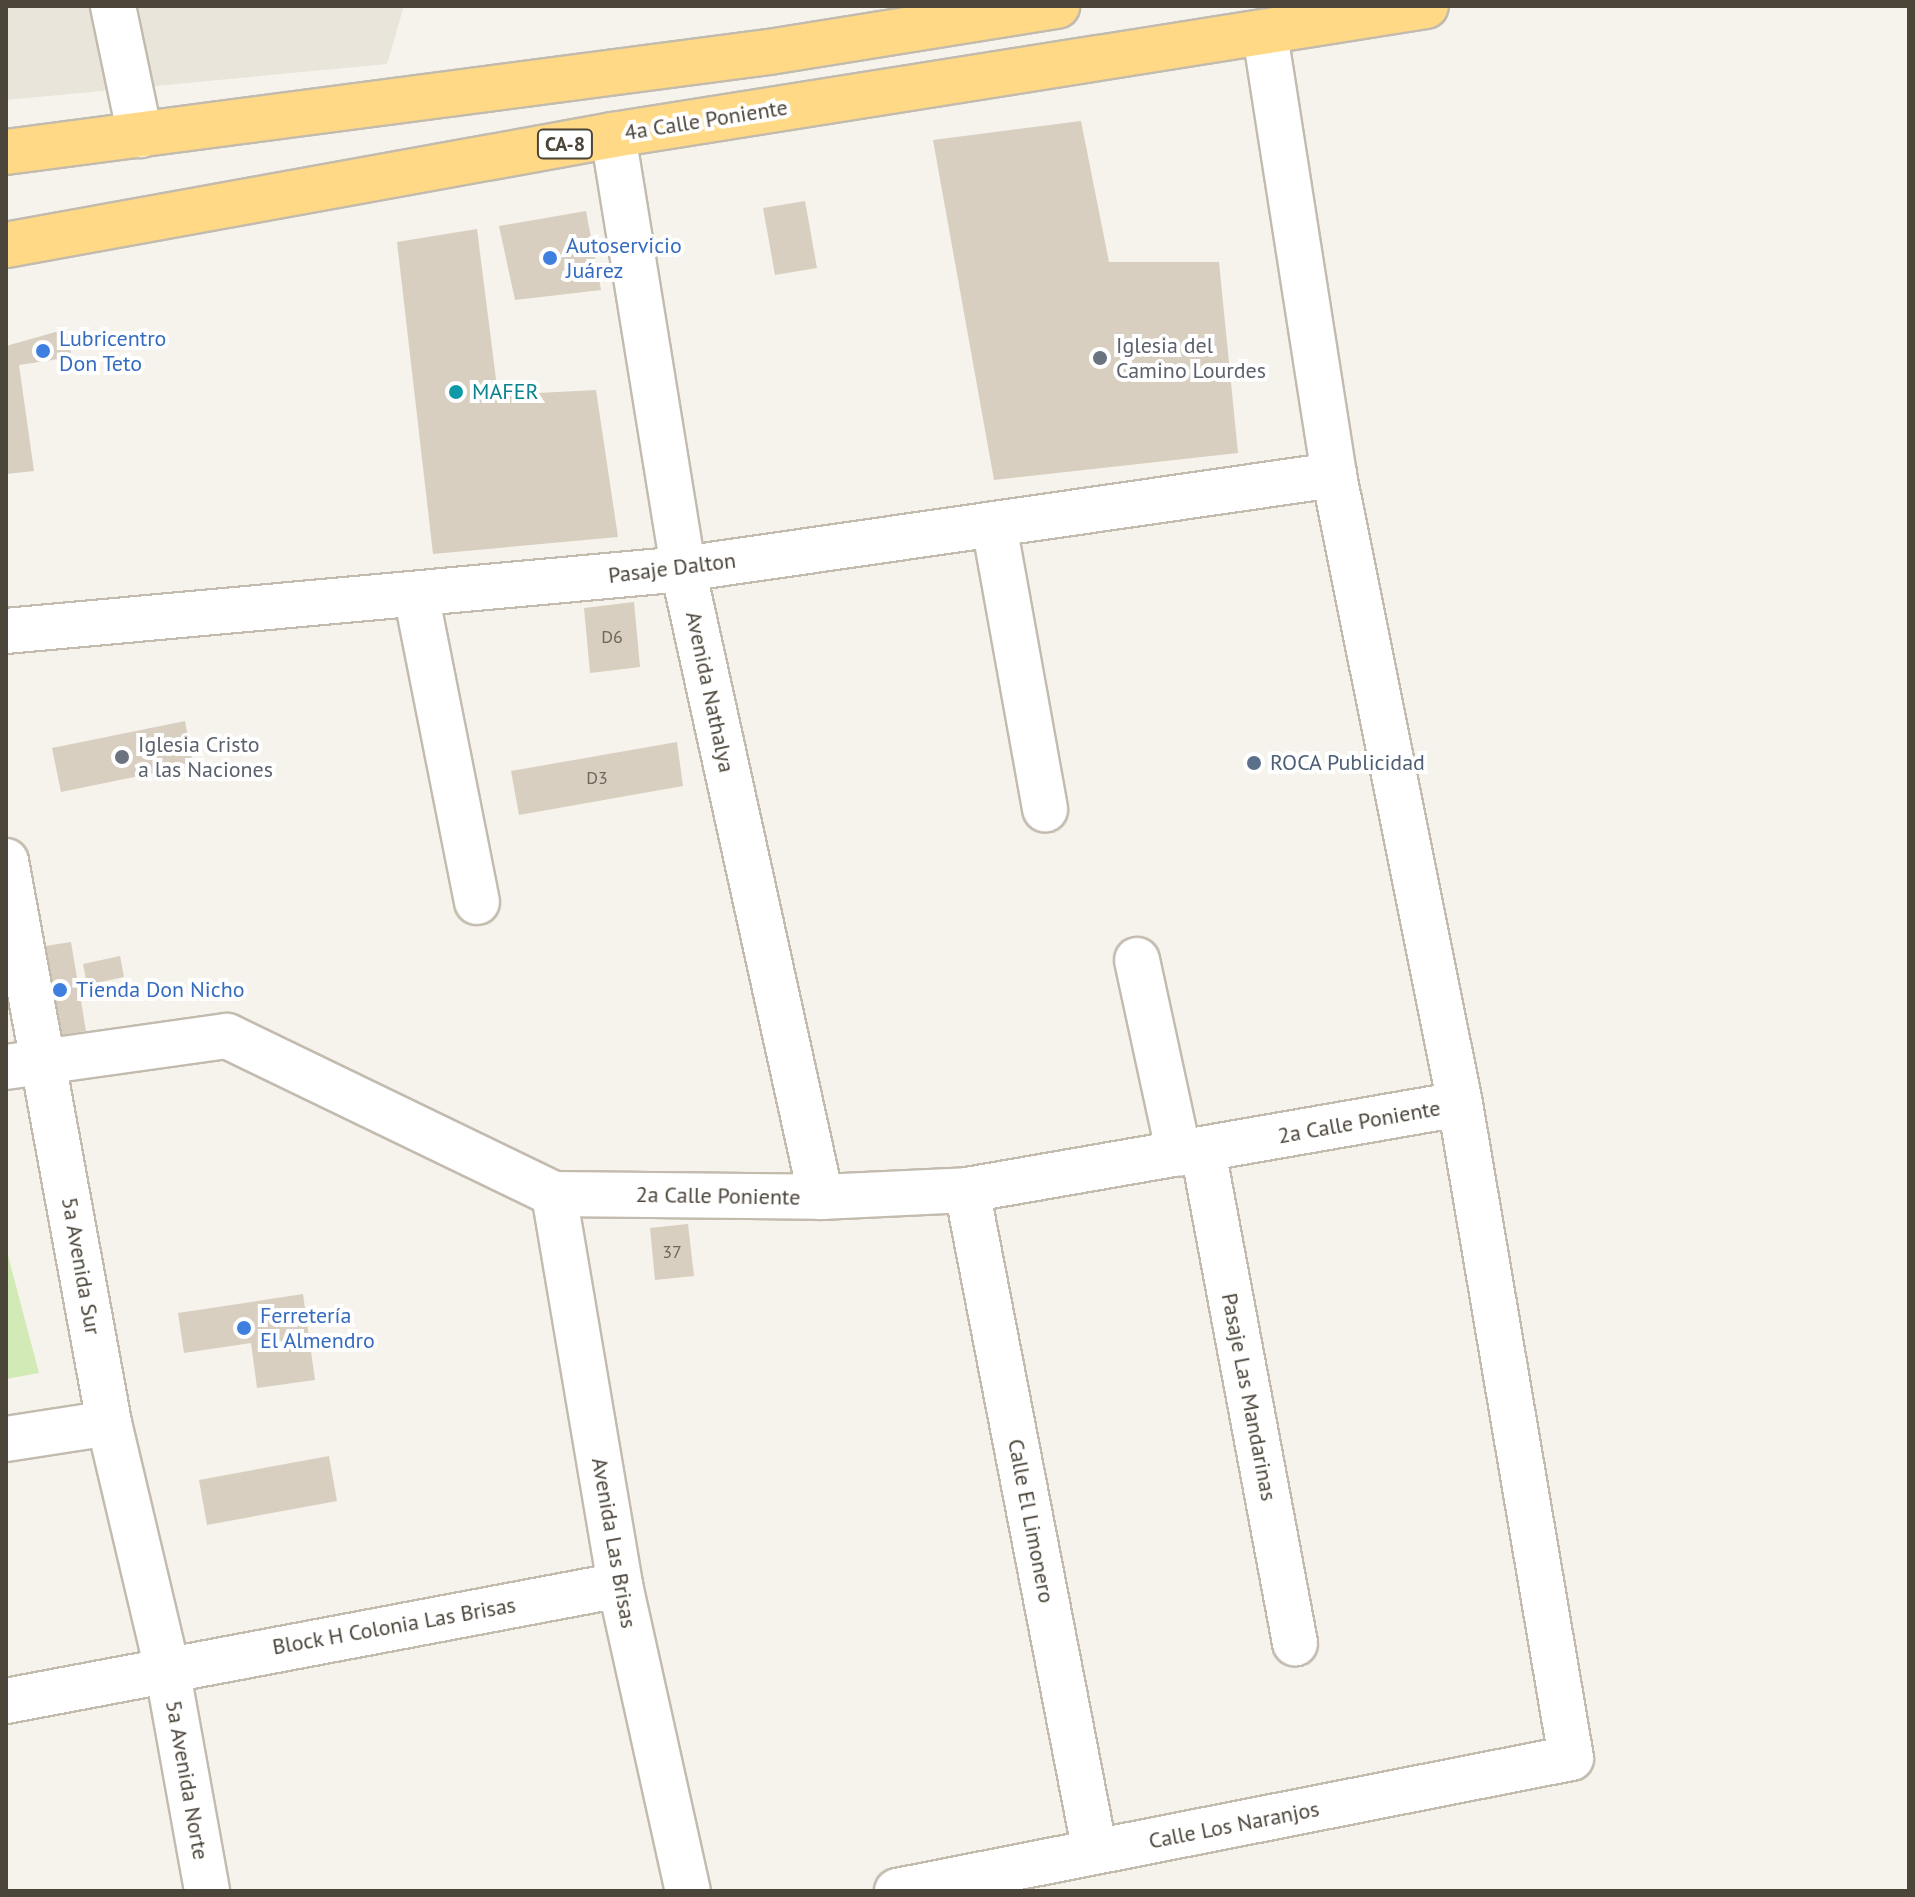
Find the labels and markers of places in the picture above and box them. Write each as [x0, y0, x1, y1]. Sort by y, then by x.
place label: Autoservicio Juárez [566, 232, 682, 284]
marker: Autoservicio Juárez [541, 249, 559, 267]
place label: Lubricentro Don Teto [59, 325, 166, 376]
place label: Iglesia del Camino Lourdes [1116, 332, 1266, 384]
marker: Lubricentro Don Teto [34, 342, 52, 360]
marker: Iglesia del Camino Lourdes [1091, 349, 1109, 367]
place label: MAFER [472, 379, 539, 405]
marker: MAFER [447, 383, 465, 401]
place label: Iglesia Cristo a las Naciones [138, 731, 273, 782]
marker: Iglesia Cristo a las Naciones [113, 748, 131, 766]
place label: ROCA Publicidad [1270, 750, 1426, 776]
marker: ROCA Publicidad [1245, 754, 1263, 772]
place label: Tienda Don Nicho [76, 977, 244, 1003]
marker: Tienda Don Nicho [51, 981, 69, 999]
place label: Ferretería El Almendro [260, 1302, 376, 1354]
marker: Ferretería El Almendro [235, 1319, 253, 1337]

